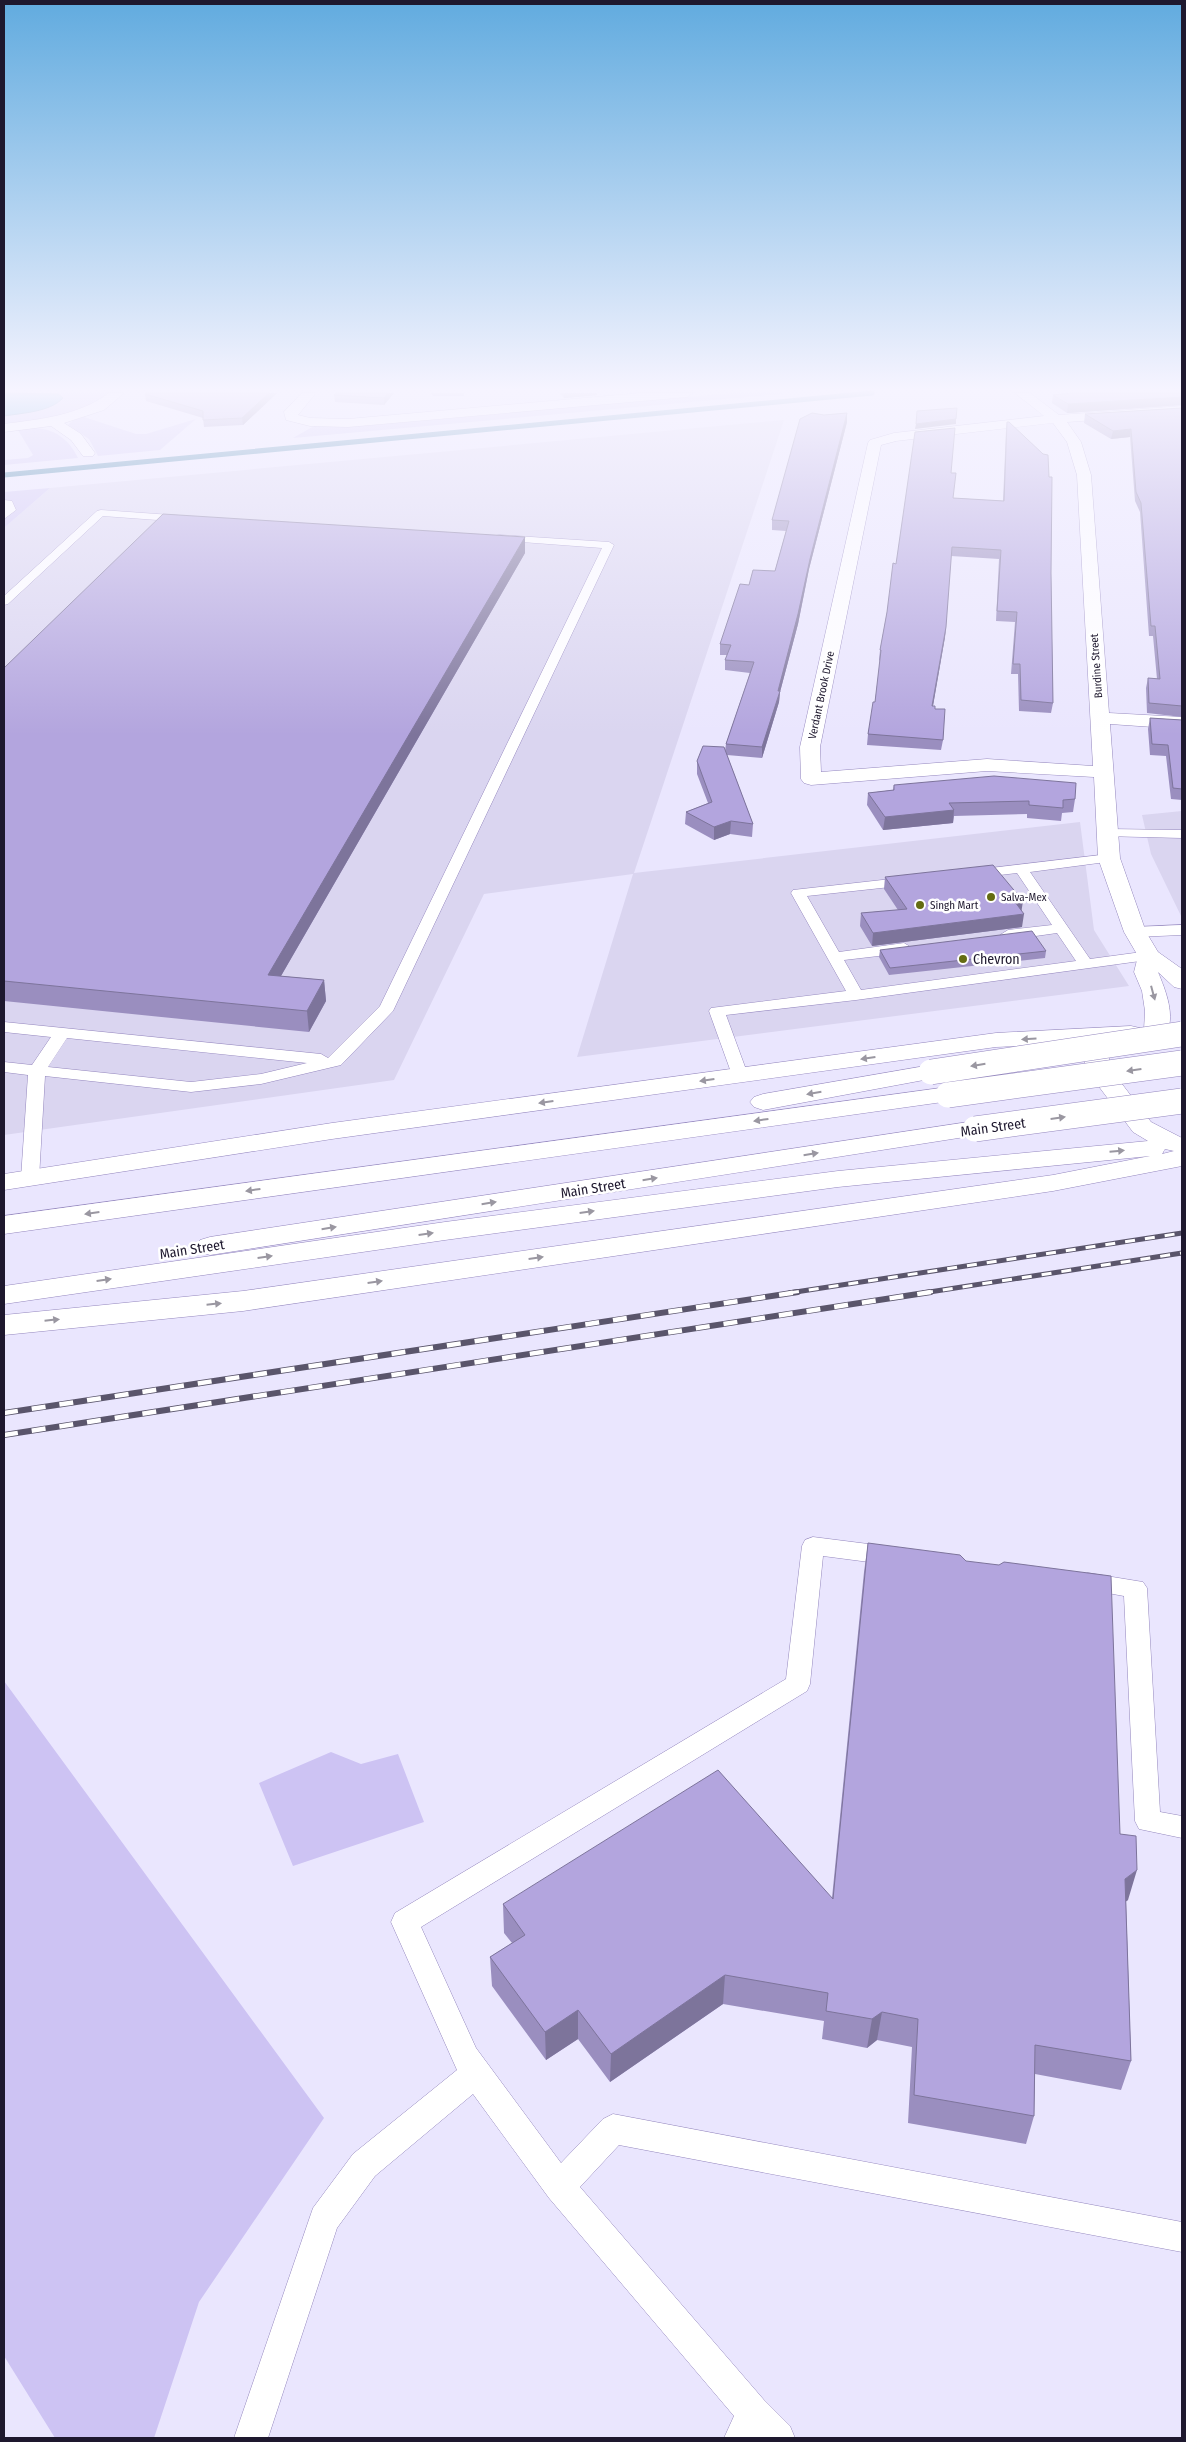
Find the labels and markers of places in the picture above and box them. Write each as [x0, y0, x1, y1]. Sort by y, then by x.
marker: Salva-Mex [985, 891, 997, 903]
place label: Salva-Mex [1001, 891, 1047, 904]
marker: Singh Mart [914, 899, 926, 911]
place label: Singh Mart [930, 899, 979, 912]
place label: Chevron [973, 951, 1020, 968]
marker: Chevron [957, 953, 969, 965]

